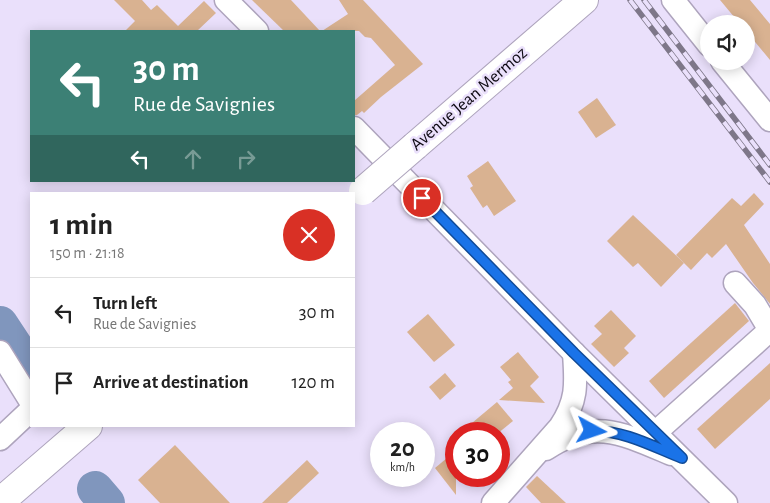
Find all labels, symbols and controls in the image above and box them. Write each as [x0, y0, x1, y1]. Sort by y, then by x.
map controls [700, 15, 755, 70]
button: sound [700, 15, 755, 70]
street label: Avenue Jean Mermoz [407, 44, 531, 154]
icon: left [50, 50, 115, 115]
text: 30 m [133, 52, 200, 87]
text: Rue de Savignies [133, 93, 275, 115]
icon: left [126, 145, 154, 173]
icon: ahead [179, 145, 207, 173]
icon: right [232, 145, 260, 173]
pin [401, 177, 443, 219]
icon: arrive [408, 184, 436, 212]
button: close [283, 209, 335, 261]
text: 1 min [50, 210, 113, 240]
text: 150 m · 21:18 [50, 245, 125, 261]
text: Turn left [93, 294, 157, 313]
icon: left [50, 299, 78, 327]
text: 30 m [299, 303, 335, 322]
text: Rue de Savignies [93, 316, 196, 332]
icon: arrive [50, 369, 78, 397]
text: Arrive at destination [93, 373, 249, 392]
text: 120 m [291, 373, 335, 392]
position arrow [565, 404, 617, 456]
speed limit sign: 30 [445, 422, 510, 487]
text: 20 [390, 436, 415, 461]
text: km/h [390, 461, 415, 473]

